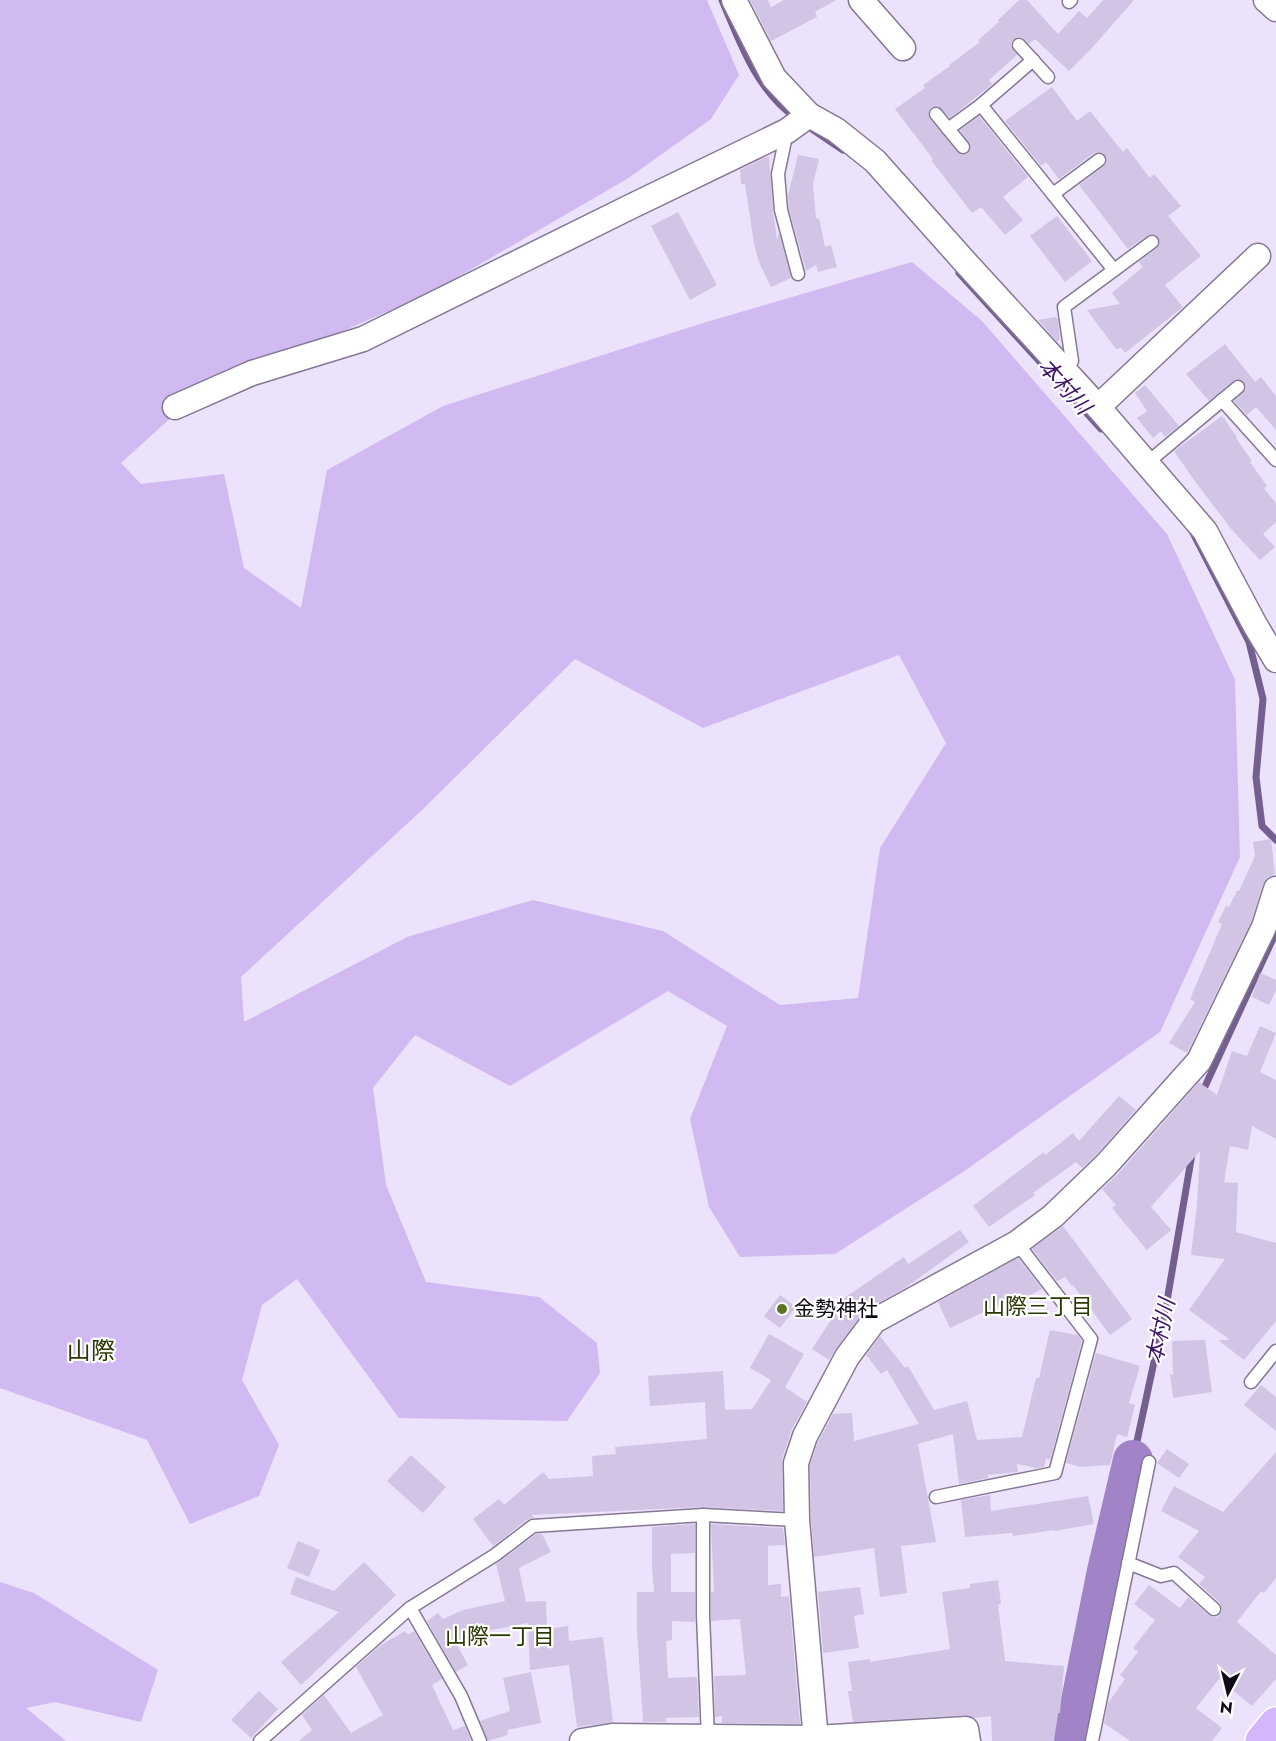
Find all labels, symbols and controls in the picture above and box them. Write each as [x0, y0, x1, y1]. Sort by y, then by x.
water label: 本村川 [1031, 351, 1100, 423]
district label: 山際三丁目 [983, 1290, 1093, 1322]
water label: 本村川 [1137, 1293, 1183, 1367]
place label: 金勢神社 [794, 1294, 878, 1324]
marker: 金勢神社 [775, 1302, 789, 1316]
district label: 山際 [67, 1333, 115, 1368]
district label: 山際一丁目 [445, 1620, 555, 1652]
north arrow [1198, 1663, 1258, 1723]
text: N [1219, 1695, 1234, 1720]

